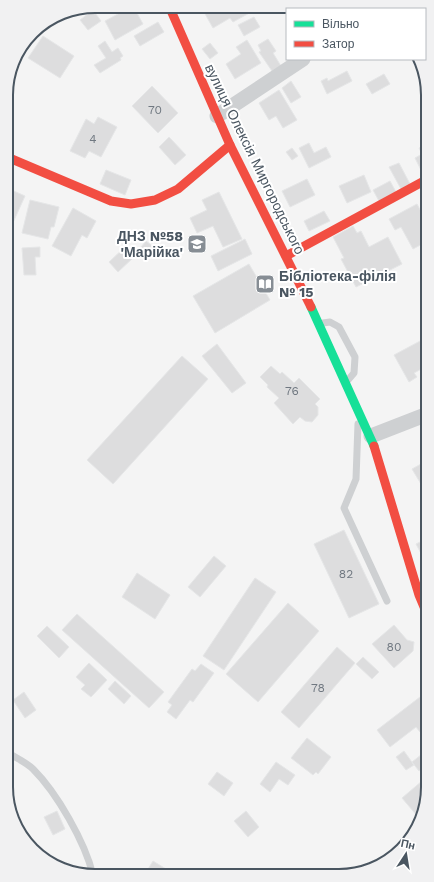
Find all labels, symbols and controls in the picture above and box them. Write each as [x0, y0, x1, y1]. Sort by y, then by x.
legend [286, 8, 426, 60]
text: Вільно [322, 17, 360, 31]
text: Затор [322, 37, 355, 51]
street label: вулиця Олексія Миргородського [202, 61, 308, 257]
house number: 70 [148, 103, 162, 117]
house number: 4 [89, 132, 97, 146]
place label: ДНЗ №58 'Марійка' [117, 228, 183, 260]
school or university icon: ДНЗ №58 'Марійка' [186, 233, 208, 255]
place label: Бібліотека-філія № 15 [279, 268, 396, 300]
library icon: Бібліотека-філія № 15 [254, 273, 276, 295]
house number: 76 [285, 384, 299, 398]
house number: 82 [339, 567, 353, 581]
house number: 80 [387, 640, 401, 654]
house number: 78 [311, 681, 325, 695]
north arrow [386, 834, 426, 874]
text: Пн [400, 837, 416, 853]

